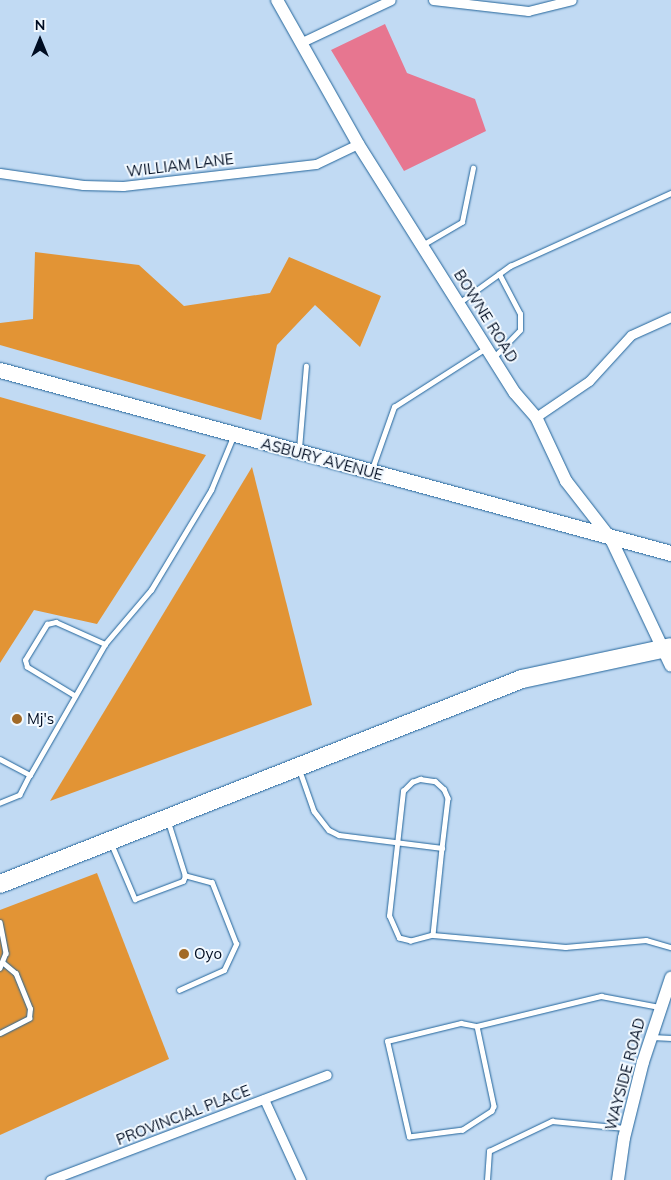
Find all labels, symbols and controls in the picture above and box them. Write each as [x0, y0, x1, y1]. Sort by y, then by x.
north arrow [15, 15, 65, 65]
text: N [35, 16, 45, 34]
street label: WILLIAM LANE [126, 150, 234, 180]
street label: BOWNE ROAD [450, 266, 522, 366]
street label: ASBURY AVENUE [259, 434, 385, 484]
place label: Mj's [27, 710, 54, 728]
marker: Mj's [11, 713, 23, 725]
place label: Oyo [194, 945, 222, 963]
marker: Oyo [178, 948, 190, 960]
street label: WAYSIDE ROAD [601, 1016, 649, 1132]
street label: PROVINCIAL PLACE [114, 1081, 252, 1149]

